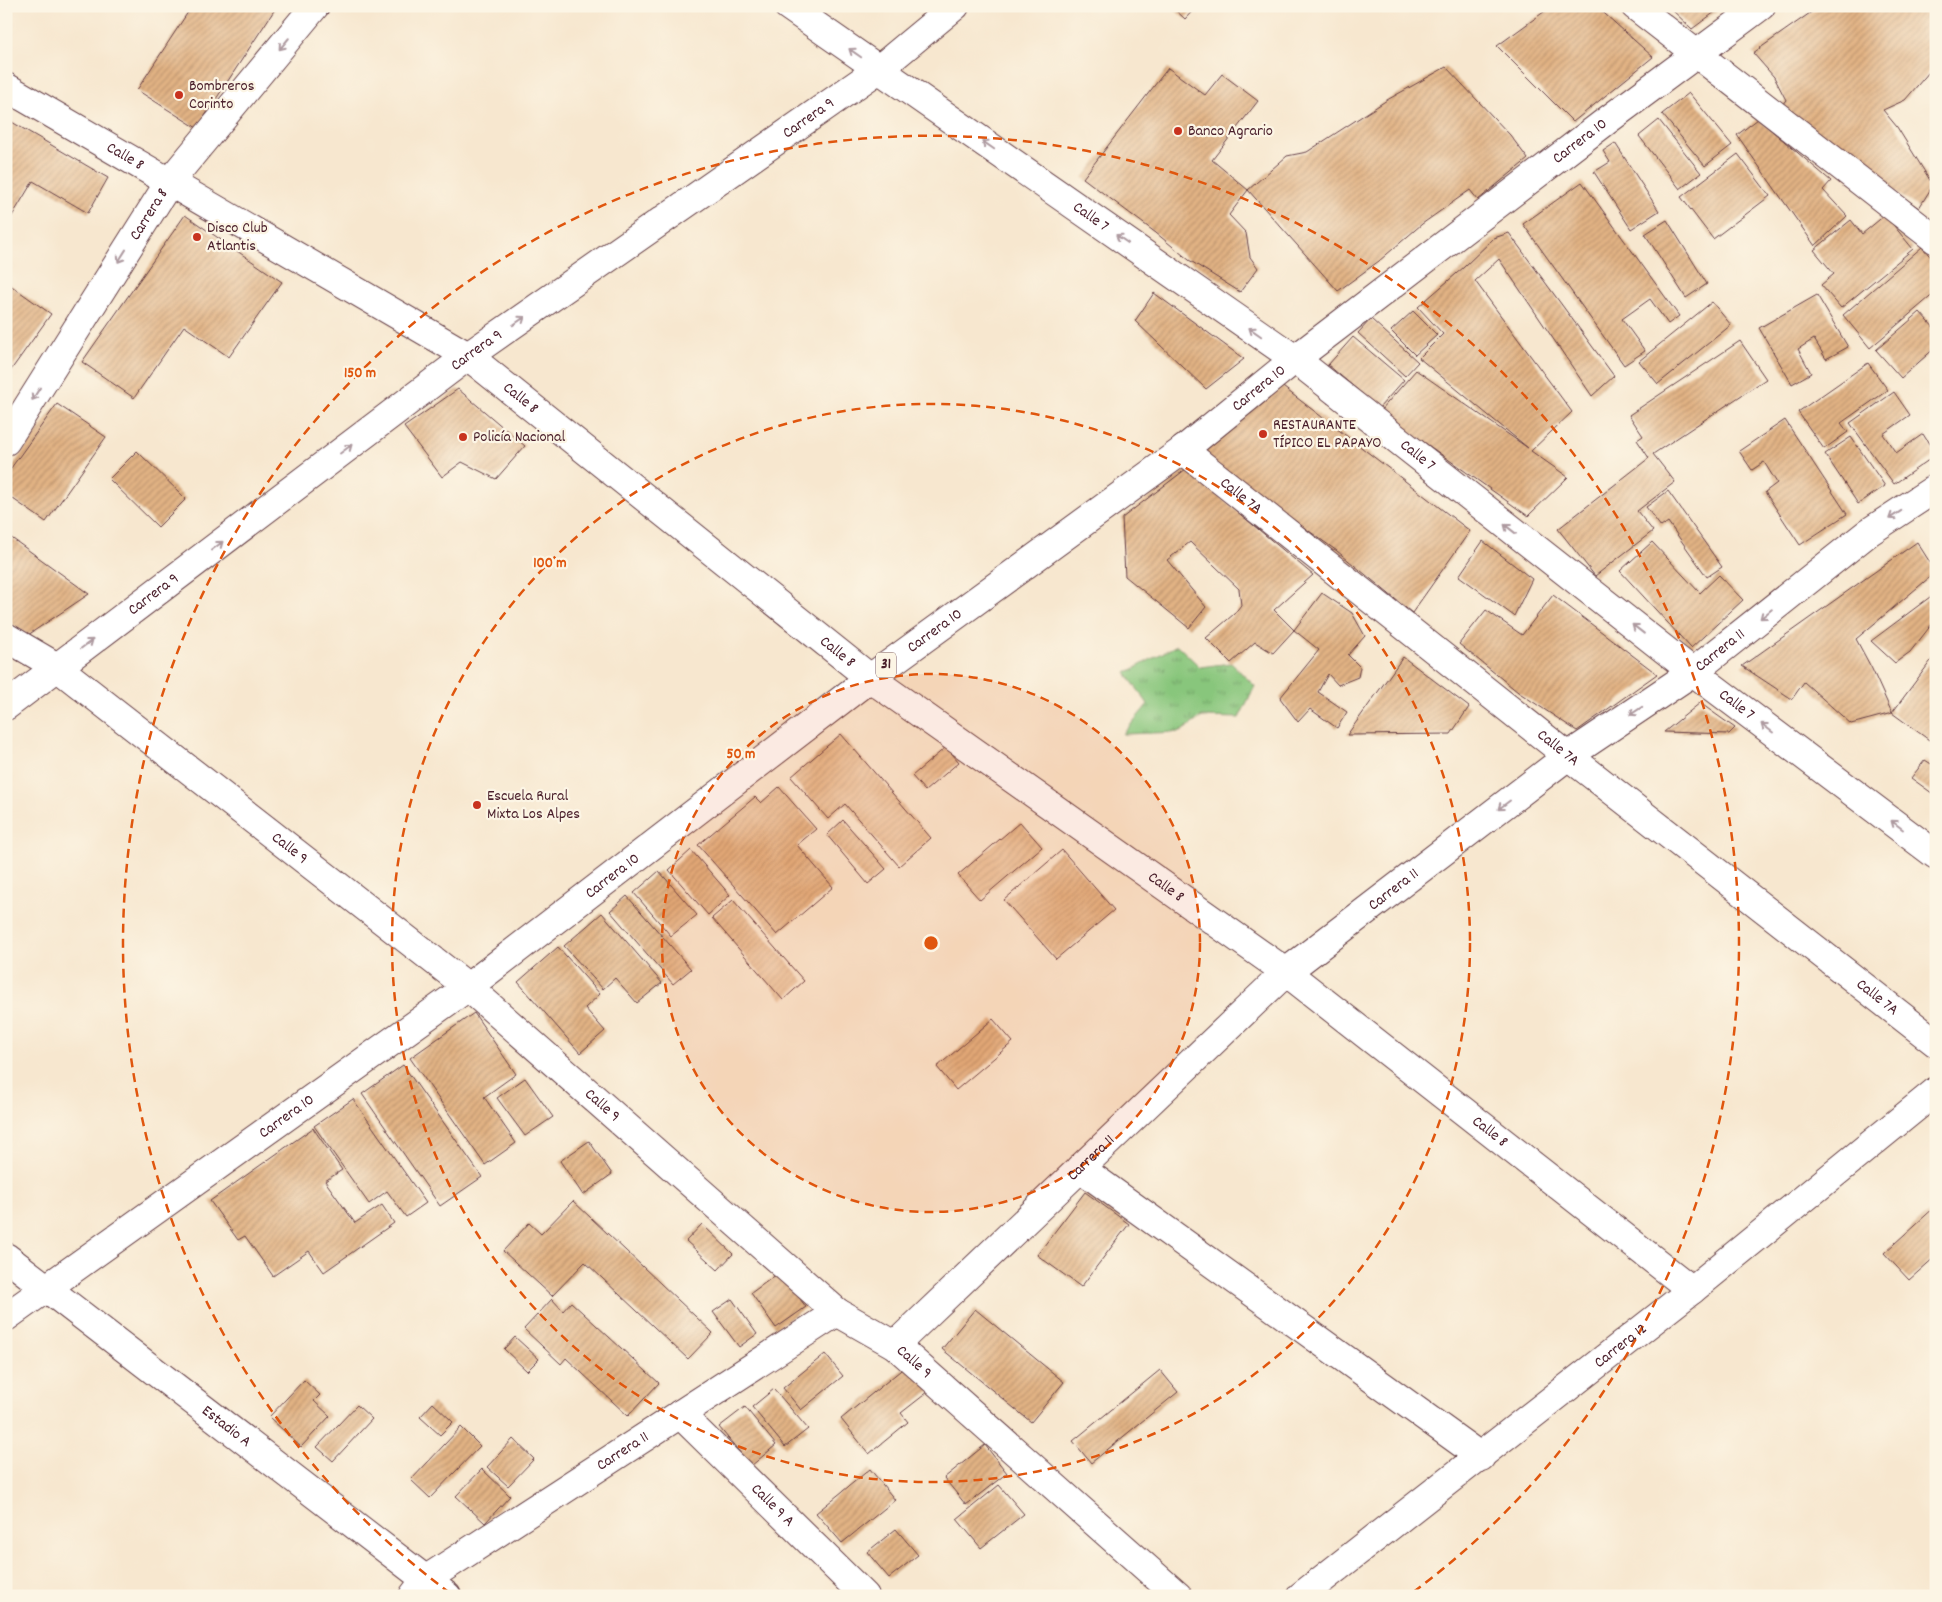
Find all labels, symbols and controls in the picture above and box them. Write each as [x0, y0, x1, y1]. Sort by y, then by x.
one-way arrow [278, 37, 289, 50]
one-way arrow [848, 48, 862, 58]
place label: Bombreros Corinto [189, 75, 255, 116]
marker: Bombreros Corinto [173, 89, 185, 101]
street label: Carrera 9 [778, 92, 839, 144]
street label: Carrera 10 [1548, 113, 1612, 170]
place label: Banco Agrario [1188, 120, 1273, 143]
marker: Banco Agrario [1172, 125, 1184, 137]
street label: Calle 8 [102, 136, 148, 176]
one-way arrow [981, 140, 995, 150]
street label: Carrera 8 [124, 184, 174, 245]
street label: Calle 7 [1068, 196, 1114, 238]
place label: Disco Club Atlantis [207, 217, 268, 258]
marker: Disco Club Atlantis [191, 231, 203, 243]
one-way arrow [1115, 233, 1129, 244]
one-way arrow [117, 249, 127, 263]
one-way arrow [512, 316, 526, 326]
street label: Carrera 9 [446, 324, 507, 377]
one-way arrow [1248, 327, 1262, 337]
street label: Carrera 10 [1227, 359, 1291, 417]
text: 150 m [344, 363, 376, 385]
street label: Calle 8 [498, 377, 543, 420]
one-way arrow [31, 387, 41, 401]
place label: RESTAURANTE TÍPICO EL PAPAYO [1273, 414, 1381, 455]
place label: Policía Nacional [473, 426, 565, 449]
marker: RESTAURANTE TÍPICO EL PAPAYO [1257, 428, 1269, 440]
marker: Policía Nacional [457, 431, 469, 443]
street label: Calle 7 [1395, 434, 1440, 477]
one-way arrow [339, 443, 352, 454]
street label: Calle 7A [1215, 472, 1267, 520]
one-way arrow [1888, 509, 1902, 520]
one-way arrow [1504, 523, 1517, 534]
one-way arrow [210, 541, 223, 552]
text: 100 m [533, 553, 567, 575]
street label: Carrera 9 [123, 567, 184, 621]
street label: Carrera 10 [902, 603, 967, 659]
one-way arrow [1760, 608, 1773, 619]
street label: Carrera 11 [1690, 623, 1750, 678]
one-way arrow [1631, 624, 1645, 634]
street label: Calle 8 [815, 630, 860, 673]
one-way arrow [80, 639, 93, 650]
road number: 31 [876, 652, 896, 678]
street label: Calle 7 [1714, 684, 1760, 726]
one-way arrow [1629, 705, 1643, 716]
one-way arrow [1760, 723, 1774, 733]
street label: Calle 7A [1532, 724, 1584, 772]
text: 50 m [727, 744, 755, 766]
place label: Escuela Rural Mixta Los Alpes [487, 785, 580, 826]
marker: Escuela Rural Mixta Los Alpes [471, 799, 483, 811]
one-way arrow [1498, 800, 1511, 811]
one-way arrow [1891, 820, 1904, 831]
street label: Calle 9 [266, 826, 313, 870]
street label: Carrera 10 [580, 847, 645, 904]
street label: Carrera 11 [1363, 863, 1424, 916]
street label: Calle 8 [1143, 866, 1189, 908]
centre of rings [922, 934, 940, 952]
street label: Calle 7A [1851, 973, 1904, 1021]
street label: Calle 9 [579, 1083, 625, 1127]
street label: Carrera 10 [254, 1089, 319, 1144]
street label: Calle 8 [1467, 1110, 1513, 1153]
street label: Carrera 11 [1062, 1129, 1120, 1186]
street label: Carrera 12 [1589, 1318, 1652, 1374]
street label: Calle 9 [891, 1340, 937, 1384]
street label: Estadio A [197, 1400, 256, 1453]
street label: Carrera 11 [592, 1426, 654, 1477]
street label: Calle 9 A [746, 1478, 800, 1532]

